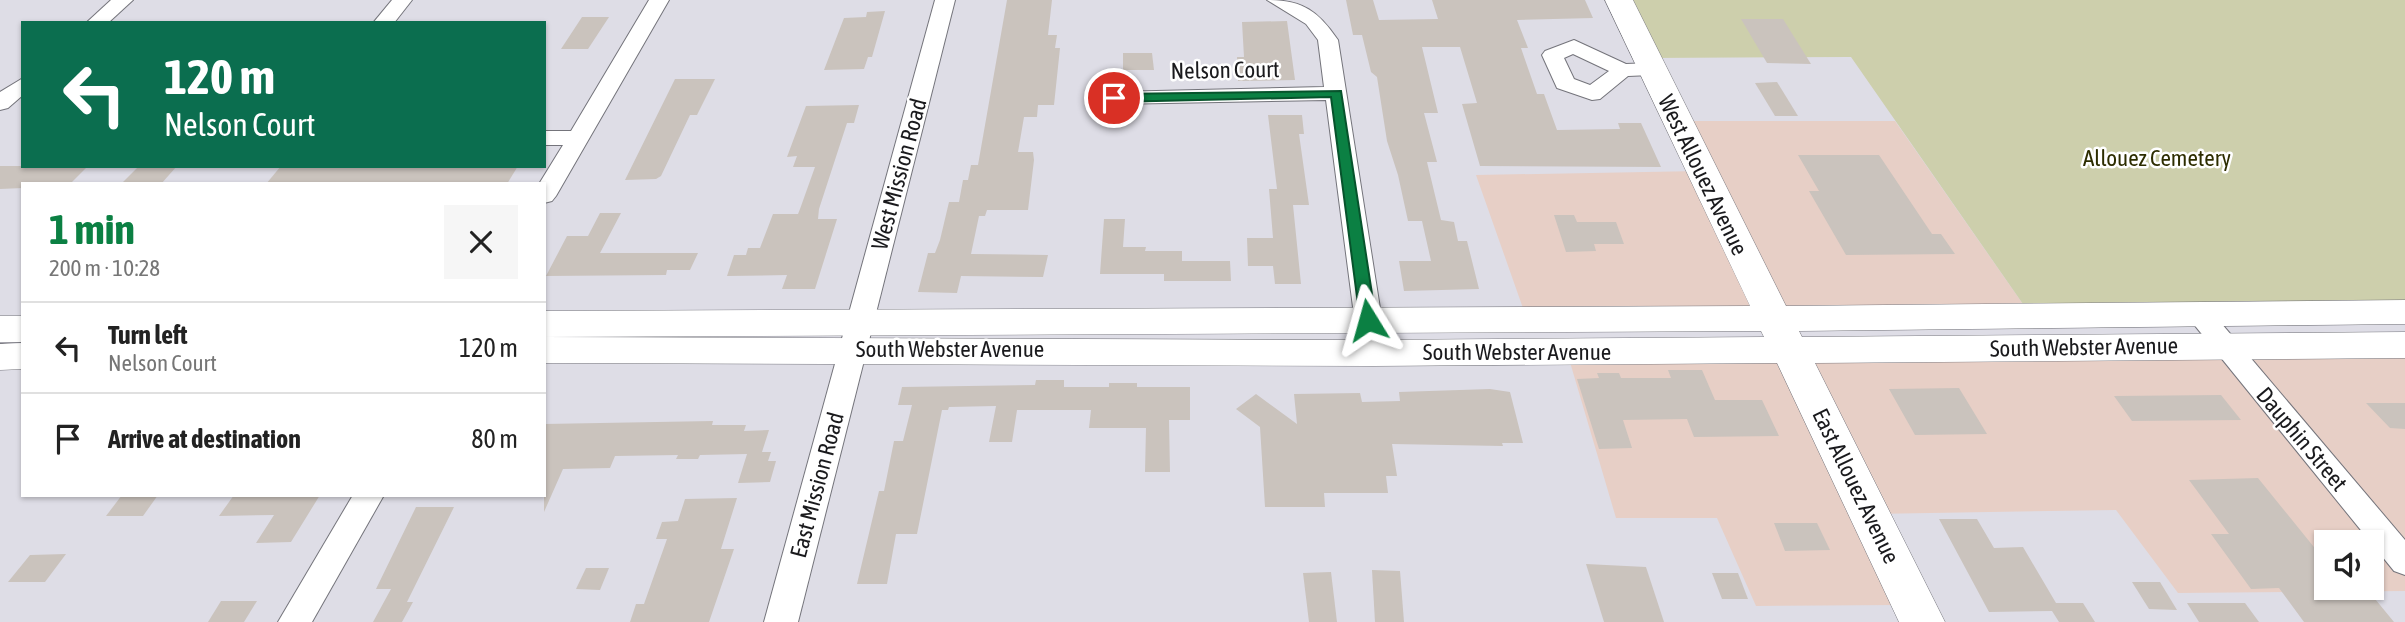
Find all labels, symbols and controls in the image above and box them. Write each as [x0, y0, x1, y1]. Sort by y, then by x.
text: 120 m [164, 48, 275, 104]
icon: left [49, 49, 140, 140]
street label: Nelson Court [1170, 56, 1280, 84]
pin [1084, 68, 1144, 128]
icon: arrive [1095, 79, 1133, 117]
street label: West Allouez Avenue [1653, 91, 1753, 259]
street label: West Mission Road [866, 95, 932, 253]
text: Nelson Court [164, 106, 315, 143]
park label: Allouez Cemetery [2083, 145, 2231, 171]
text: 1 min [49, 205, 135, 253]
button: close [444, 205, 518, 279]
text: 200 m · 10:28 [49, 255, 160, 281]
position arrow [1331, 283, 1405, 357]
text: Turn left [108, 320, 188, 350]
icon: left [49, 329, 87, 367]
street label: South Webster Avenue [1990, 332, 2178, 362]
text: 120 m [459, 333, 518, 363]
street label: South Webster Avenue [856, 336, 1044, 362]
street label: South Webster Avenue [1423, 339, 1611, 365]
text: Nelson Court [108, 350, 217, 376]
street label: Dauphin Street [2251, 382, 2353, 496]
street label: East Allouez Avenue [1807, 404, 1905, 568]
street label: East Mission Road [785, 409, 849, 561]
icon: arrive [49, 420, 87, 458]
text: Arrive at destination [108, 424, 301, 454]
text: 80 m [471, 424, 518, 454]
map controls [2314, 530, 2384, 600]
button: sound [2314, 530, 2384, 600]

